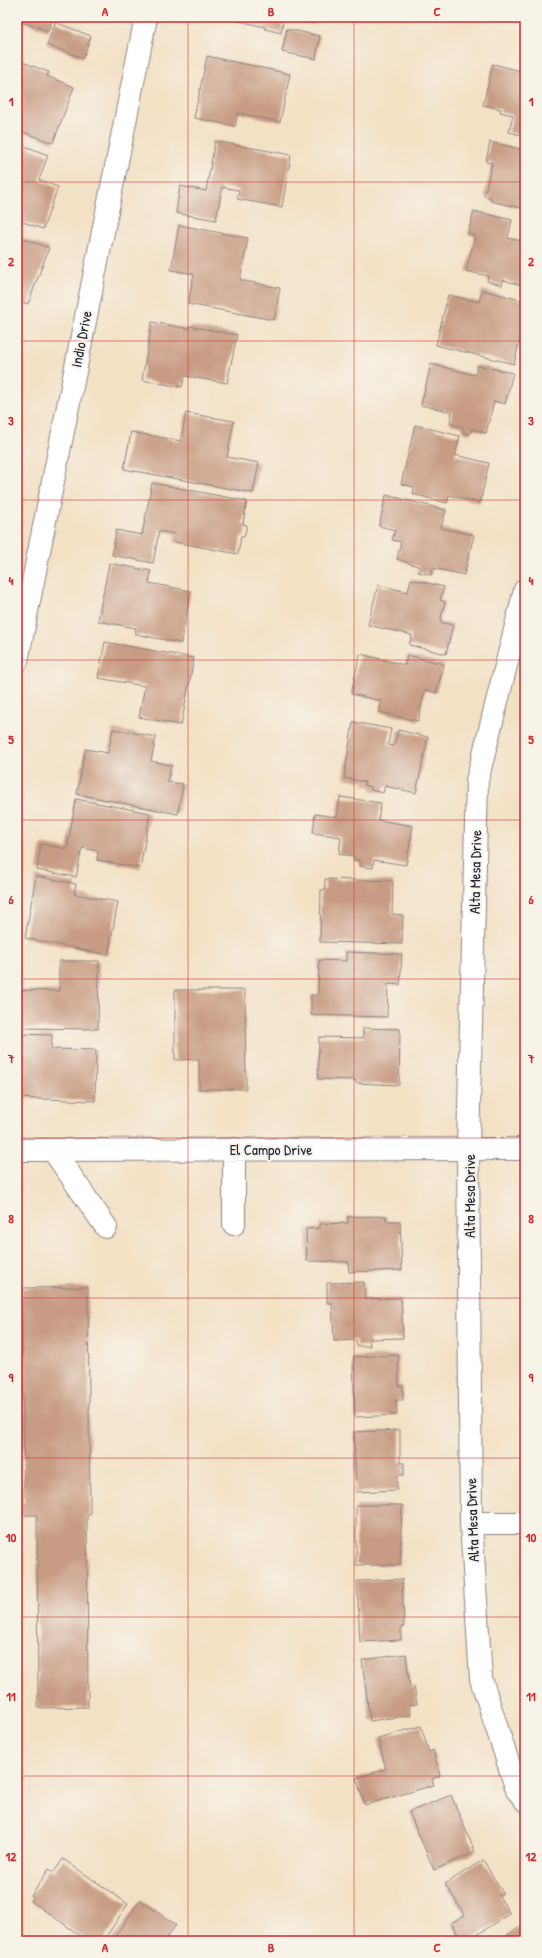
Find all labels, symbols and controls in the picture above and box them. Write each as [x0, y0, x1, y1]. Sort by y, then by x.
text: A [102, 2, 109, 20]
text: B [268, 2, 275, 20]
text: C [433, 2, 441, 20]
text: 1 [9, 92, 14, 110]
text: 1 [529, 92, 534, 110]
text: 2 [8, 252, 15, 270]
text: 2 [528, 252, 535, 270]
street label: Indio Drive [65, 309, 97, 369]
text: 3 [8, 411, 14, 429]
text: 3 [528, 411, 534, 429]
text: 4 [9, 571, 14, 589]
text: 4 [529, 571, 534, 589]
text: 5 [8, 730, 14, 748]
text: 5 [528, 730, 534, 748]
street label: Alta Mesa Drive [464, 830, 486, 914]
text: 6 [8, 890, 14, 908]
text: 6 [528, 890, 534, 908]
text: 7 [7, 1049, 15, 1067]
text: 7 [527, 1049, 535, 1067]
street label: El Campo Drive [230, 1139, 312, 1160]
street label: Alta Mesa Drive [459, 1154, 480, 1238]
text: 8 [8, 1209, 14, 1227]
text: 8 [528, 1209, 534, 1227]
text: 9 [9, 1368, 14, 1386]
text: 9 [529, 1368, 534, 1386]
street label: Alta Mesa Drive [460, 1478, 484, 1562]
text: 10 [6, 1528, 16, 1546]
text: 10 [526, 1528, 536, 1546]
text: 11 [6, 1687, 16, 1705]
text: 11 [526, 1687, 536, 1705]
text: 12 [6, 1847, 17, 1865]
text: 12 [526, 1847, 537, 1865]
text: A [102, 1938, 109, 1956]
text: B [268, 1938, 275, 1956]
text: C [433, 1938, 441, 1956]

